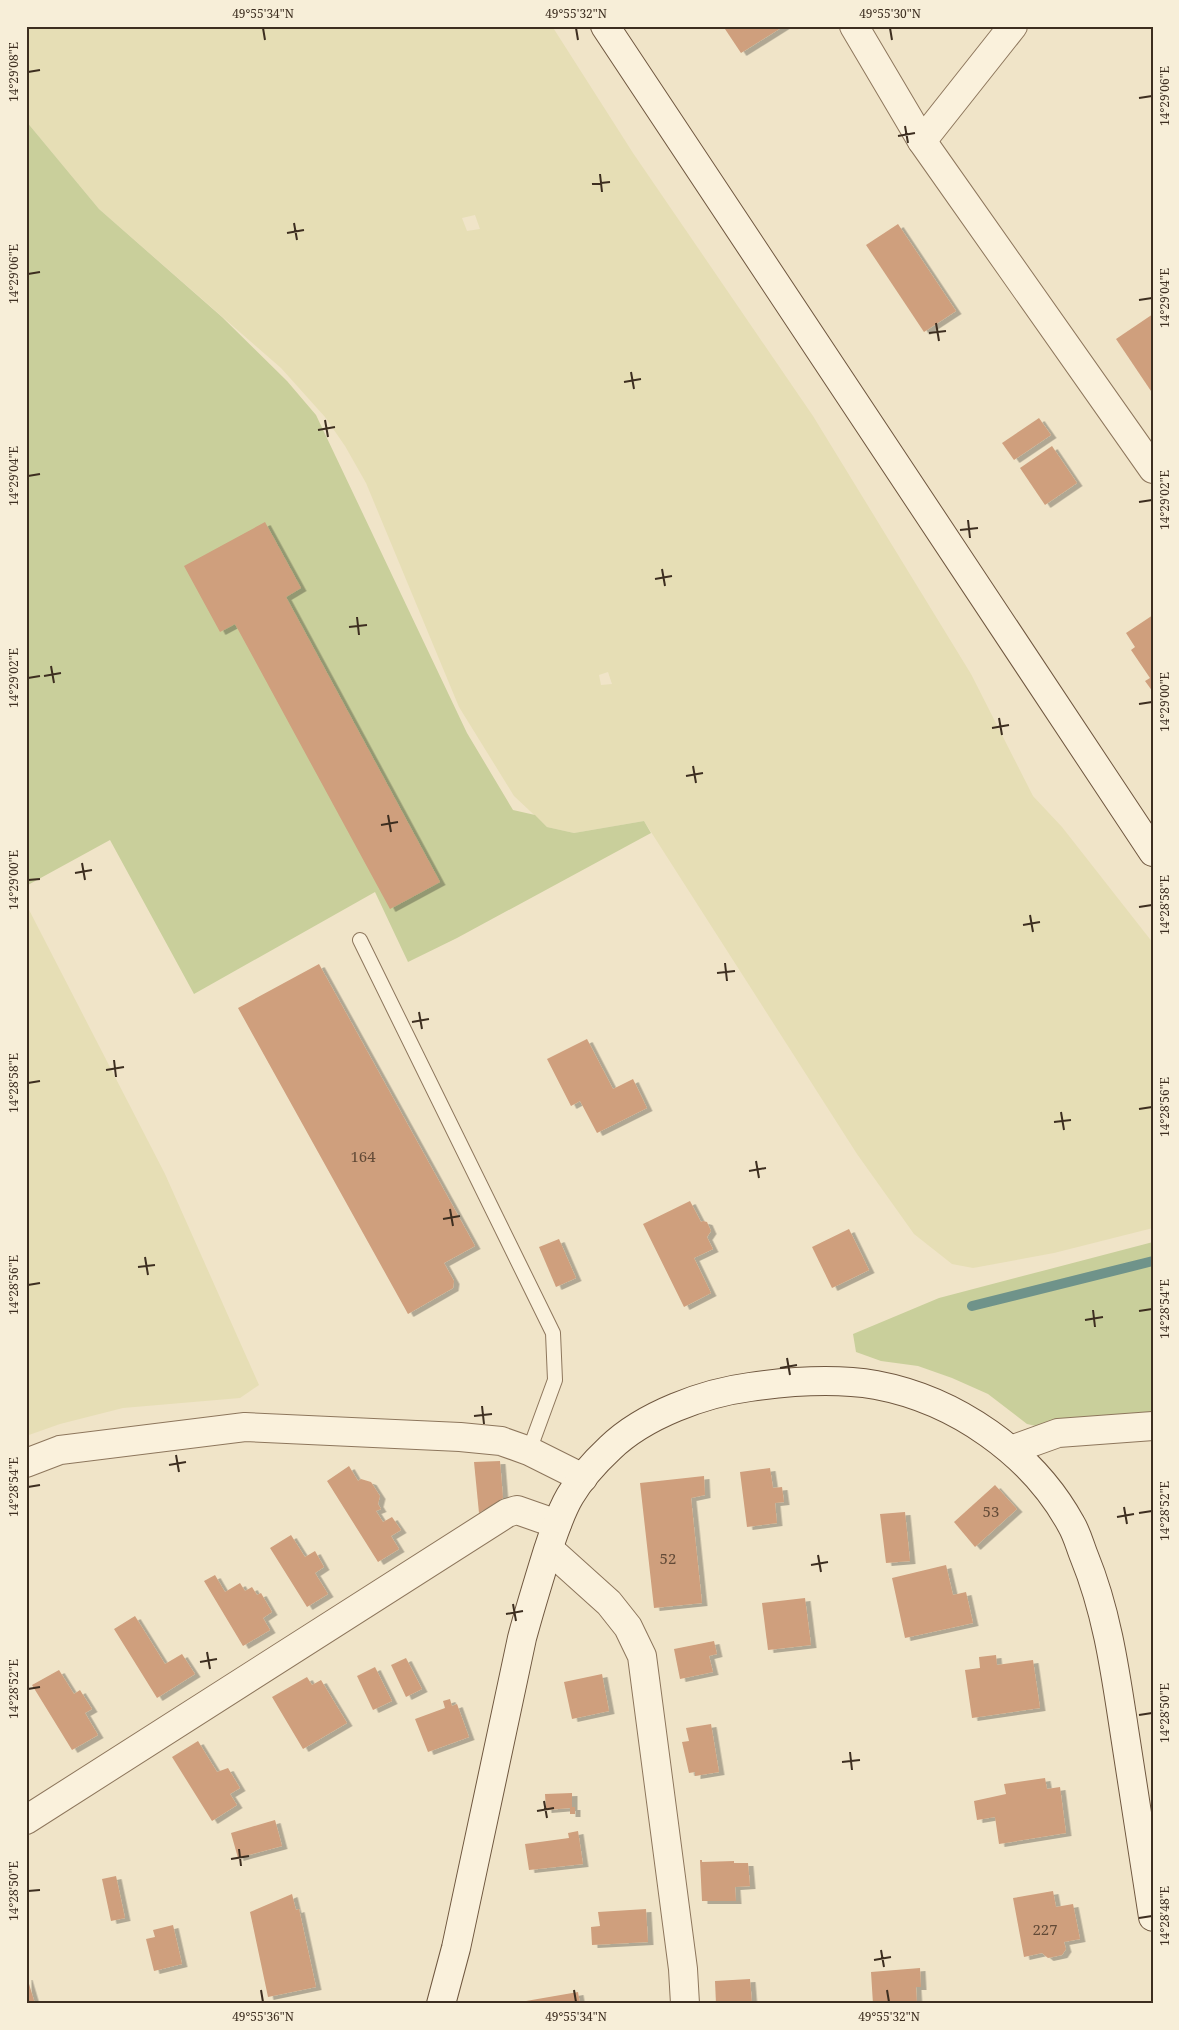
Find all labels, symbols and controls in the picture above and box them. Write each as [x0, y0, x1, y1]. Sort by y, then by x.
text: 49°55'34"N [232, 5, 294, 22]
text: 49°55'32"N [545, 5, 607, 22]
text: 49°55'30"N [859, 5, 921, 22]
text: 14°29'08"E [5, 42, 22, 102]
text: 14°29'06"E [1156, 66, 1173, 126]
text: 14°29'06"E [5, 244, 22, 304]
text: 14°29'04"E [1156, 268, 1173, 328]
text: 14°29'04"E [5, 446, 22, 506]
text: 14°29'02"E [1156, 470, 1173, 530]
text: 14°29'02"E [5, 648, 22, 708]
text: 14°29'00"E [1156, 672, 1173, 732]
text: 14°29'00"E [5, 850, 22, 910]
text: 14°28'58"E [1156, 875, 1173, 935]
text: 14°28'58"E [5, 1053, 22, 1113]
text: 14°28'56"E [1156, 1077, 1173, 1137]
house number: 164 [350, 1146, 376, 1166]
text: 14°28'56"E [5, 1255, 22, 1315]
text: 14°28'54"E [1156, 1279, 1173, 1339]
text: 14°28'54"E [5, 1457, 22, 1517]
text: 14°28'52"E [1156, 1481, 1173, 1541]
house number: 53 [983, 1501, 999, 1521]
house number: 52 [660, 1548, 676, 1568]
text: 14°28'52"E [5, 1659, 22, 1719]
text: 14°28'50"E [1156, 1683, 1173, 1743]
text: 14°28'50"E [5, 1861, 22, 1921]
text: 14°28'48"E [1156, 1886, 1173, 1946]
house number: 227 [1032, 1919, 1058, 1939]
text: 49°55'36"N [232, 2008, 294, 2025]
text: 49°55'34"N [545, 2008, 607, 2025]
text: 49°55'32"N [858, 2008, 920, 2025]

